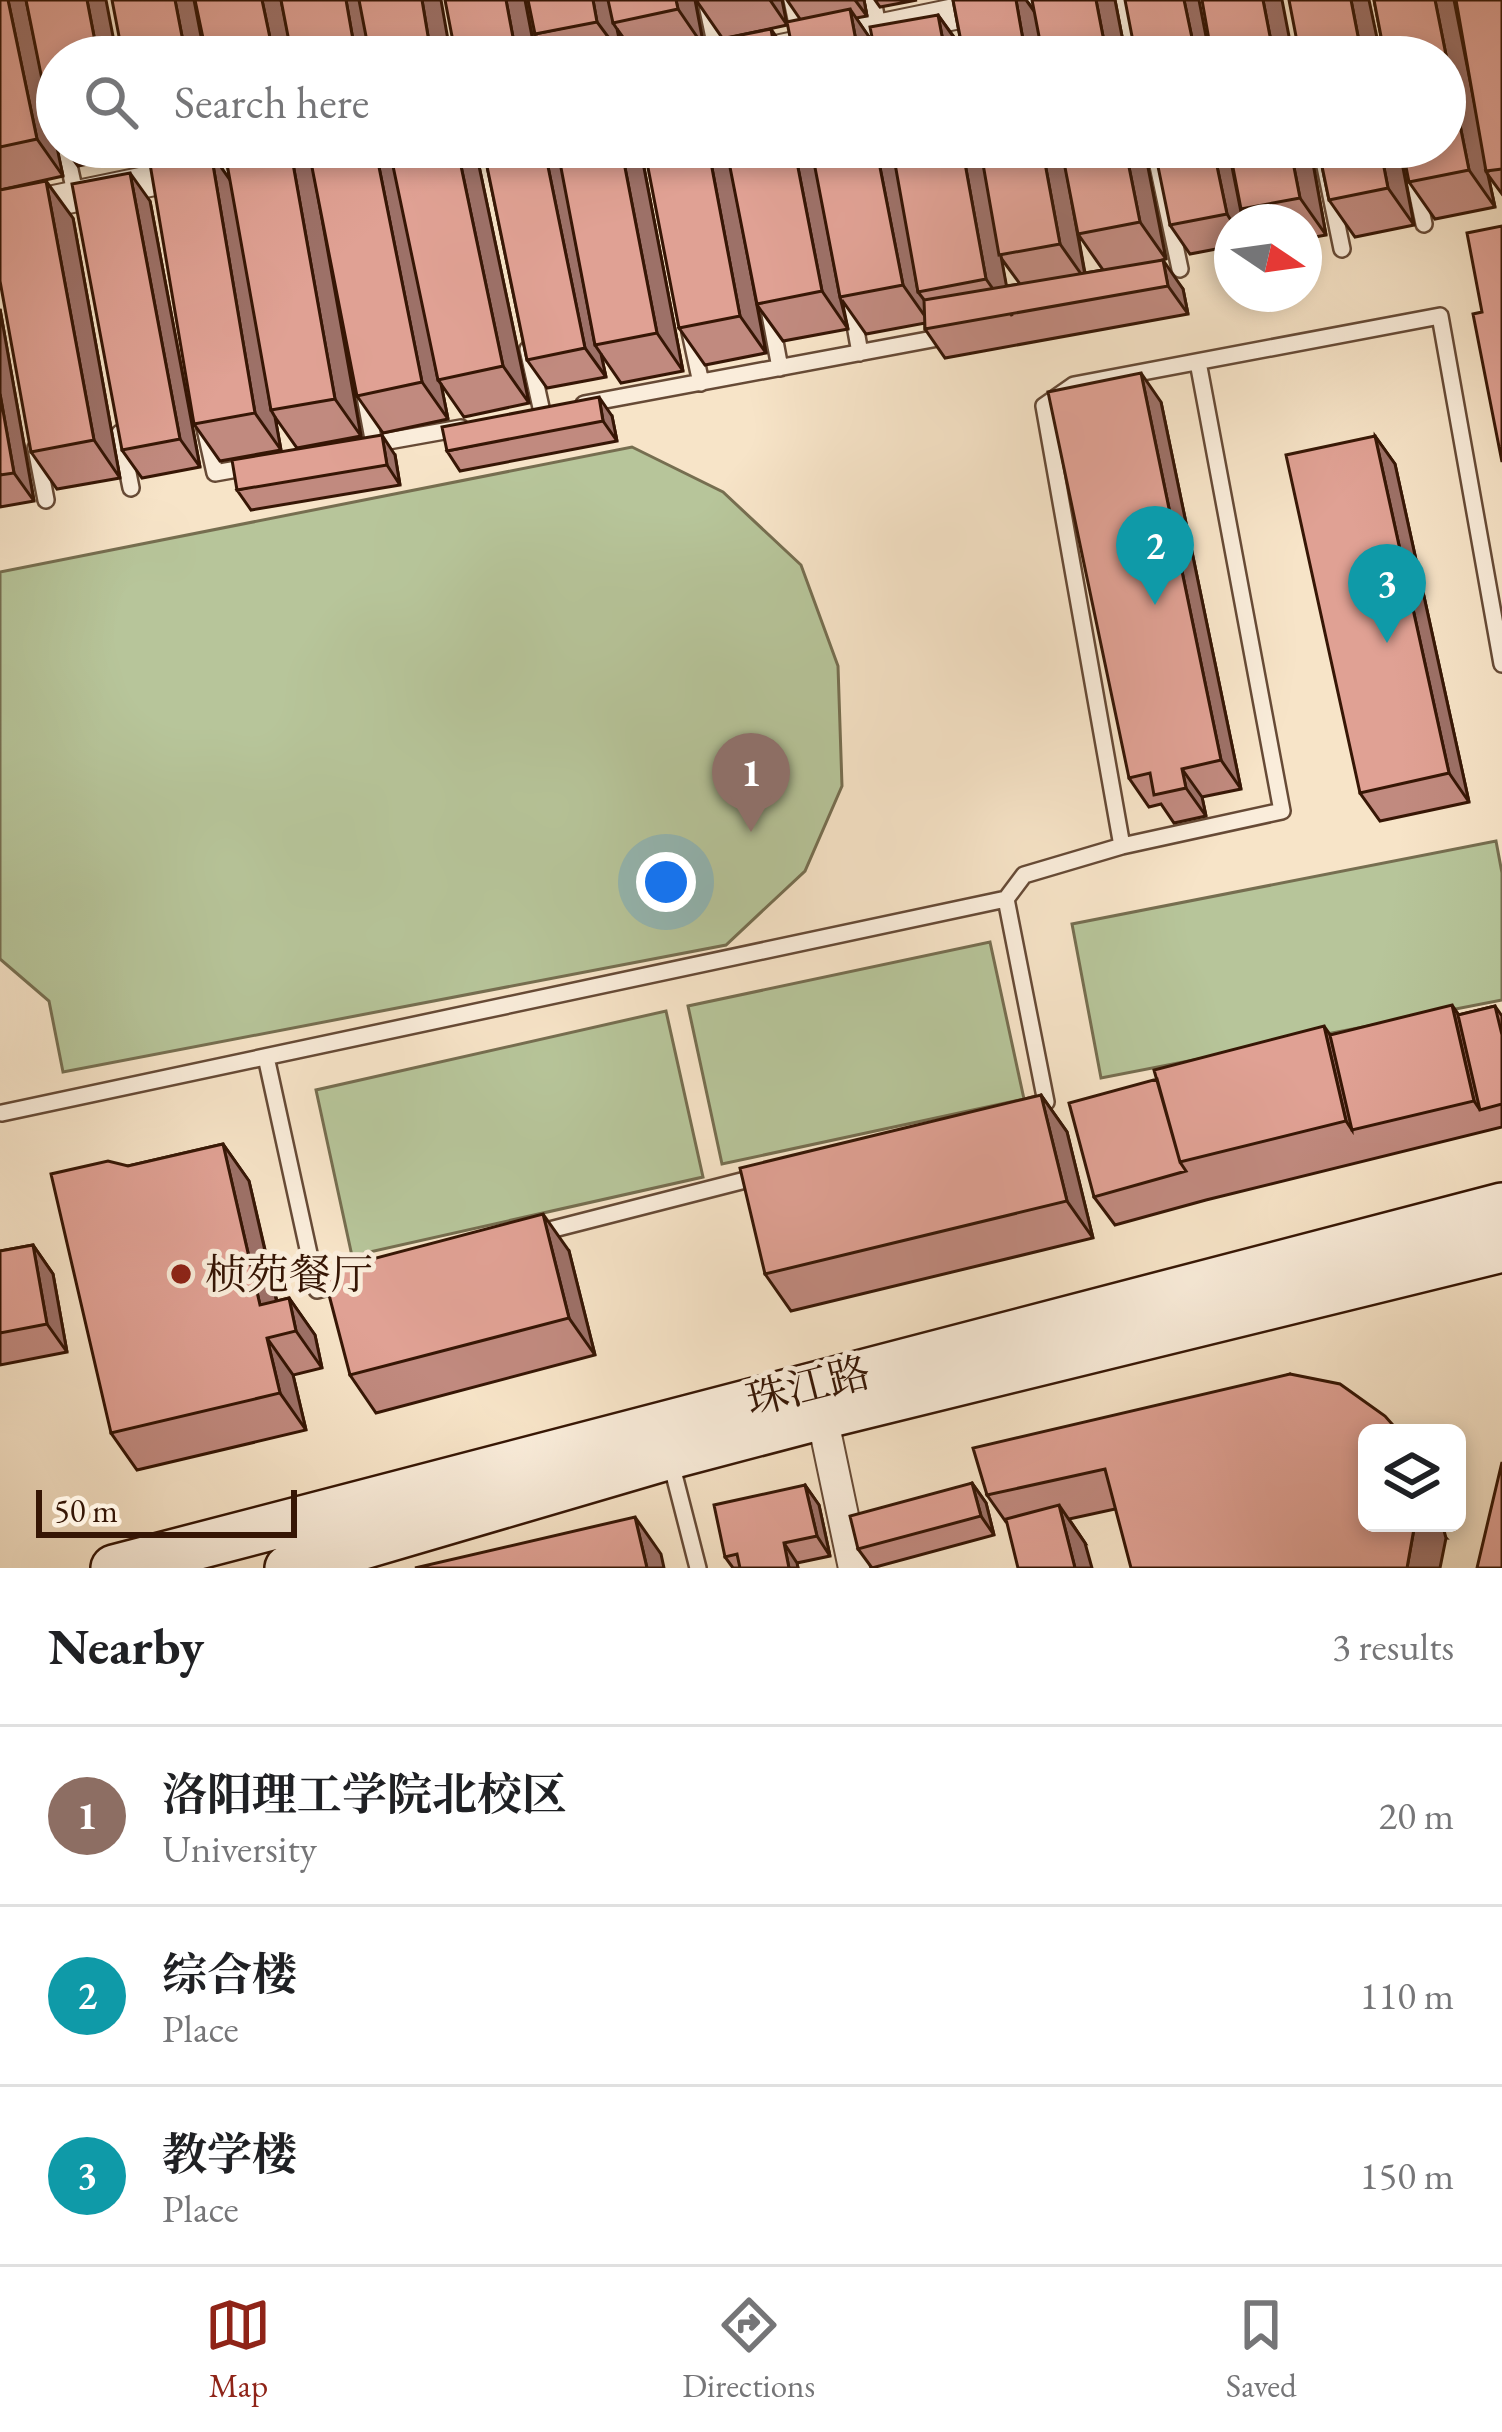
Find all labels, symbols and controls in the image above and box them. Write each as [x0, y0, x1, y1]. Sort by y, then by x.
search box [36, 36, 1466, 168]
icon: search [78, 69, 144, 135]
text: Search here [174, 73, 369, 131]
north arrow [1214, 204, 1322, 312]
pin: 2 [1116, 506, 1194, 605]
pin: 3 [1348, 544, 1426, 643]
pin: 1 [712, 733, 790, 832]
your location [636, 852, 696, 912]
place label: 桢苑餐厅 [205, 1247, 373, 1302]
marker: 桢苑餐厅 [168, 1261, 194, 1287]
street label: 珠江路 [740, 1344, 876, 1428]
map controls [1358, 1424, 1466, 1532]
button: layers [1358, 1424, 1466, 1532]
scale bar [36, 1484, 297, 1537]
text: 50 m [54, 1489, 118, 1532]
text: Nearby [48, 1613, 204, 1679]
text: 3 results [1332, 1621, 1454, 1672]
text: 洛阳理工学院北校区 [162, 1765, 567, 1823]
text: 1 [77, 1790, 97, 1841]
text: 20 m [1378, 1790, 1454, 1841]
text: University [162, 1823, 317, 1874]
text: 综合楼 [162, 1945, 297, 2003]
text: 2 [77, 1970, 97, 2021]
text: 110 m [1360, 1970, 1454, 2021]
text: Place [162, 2003, 239, 2054]
text: 教学楼 [162, 2125, 297, 2183]
text: 3 [77, 2150, 97, 2201]
text: 150 m [1360, 2150, 1454, 2201]
text: Place [162, 2183, 239, 2234]
tab: Map [205, 2292, 271, 2407]
tab: Directions [682, 2292, 815, 2407]
tab: Saved [1226, 2292, 1297, 2407]

